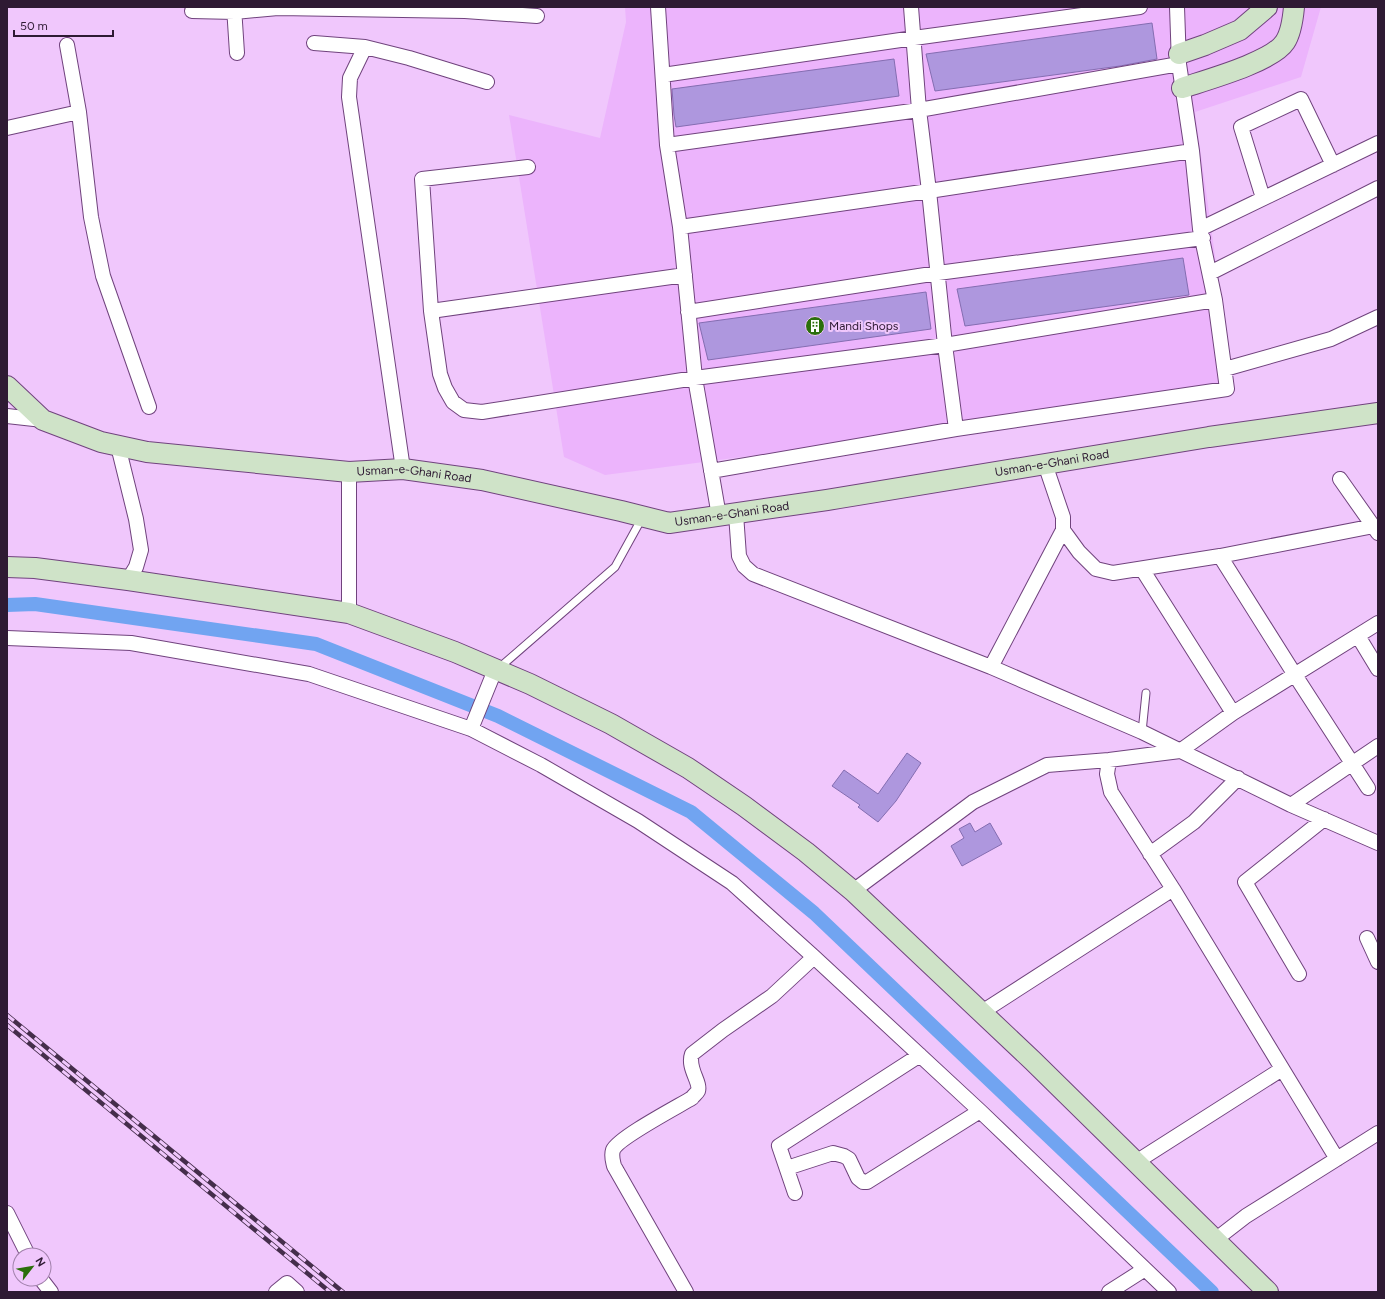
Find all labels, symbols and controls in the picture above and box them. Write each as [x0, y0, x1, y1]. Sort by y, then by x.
scale bar [14, 12, 113, 38]
text: 50 m [20, 19, 48, 33]
building icon: Mandi Shops [804, 315, 826, 337]
place label: Mandi Shops [829, 319, 899, 333]
street label: Usman-e-Ghani Road [994, 447, 1110, 479]
street label: Usman-e-Ghani Road [356, 462, 473, 485]
street label: Usman-e-Ghani Road [674, 499, 790, 529]
north arrow [12, 1247, 52, 1287]
text: N [32, 1255, 48, 1269]

